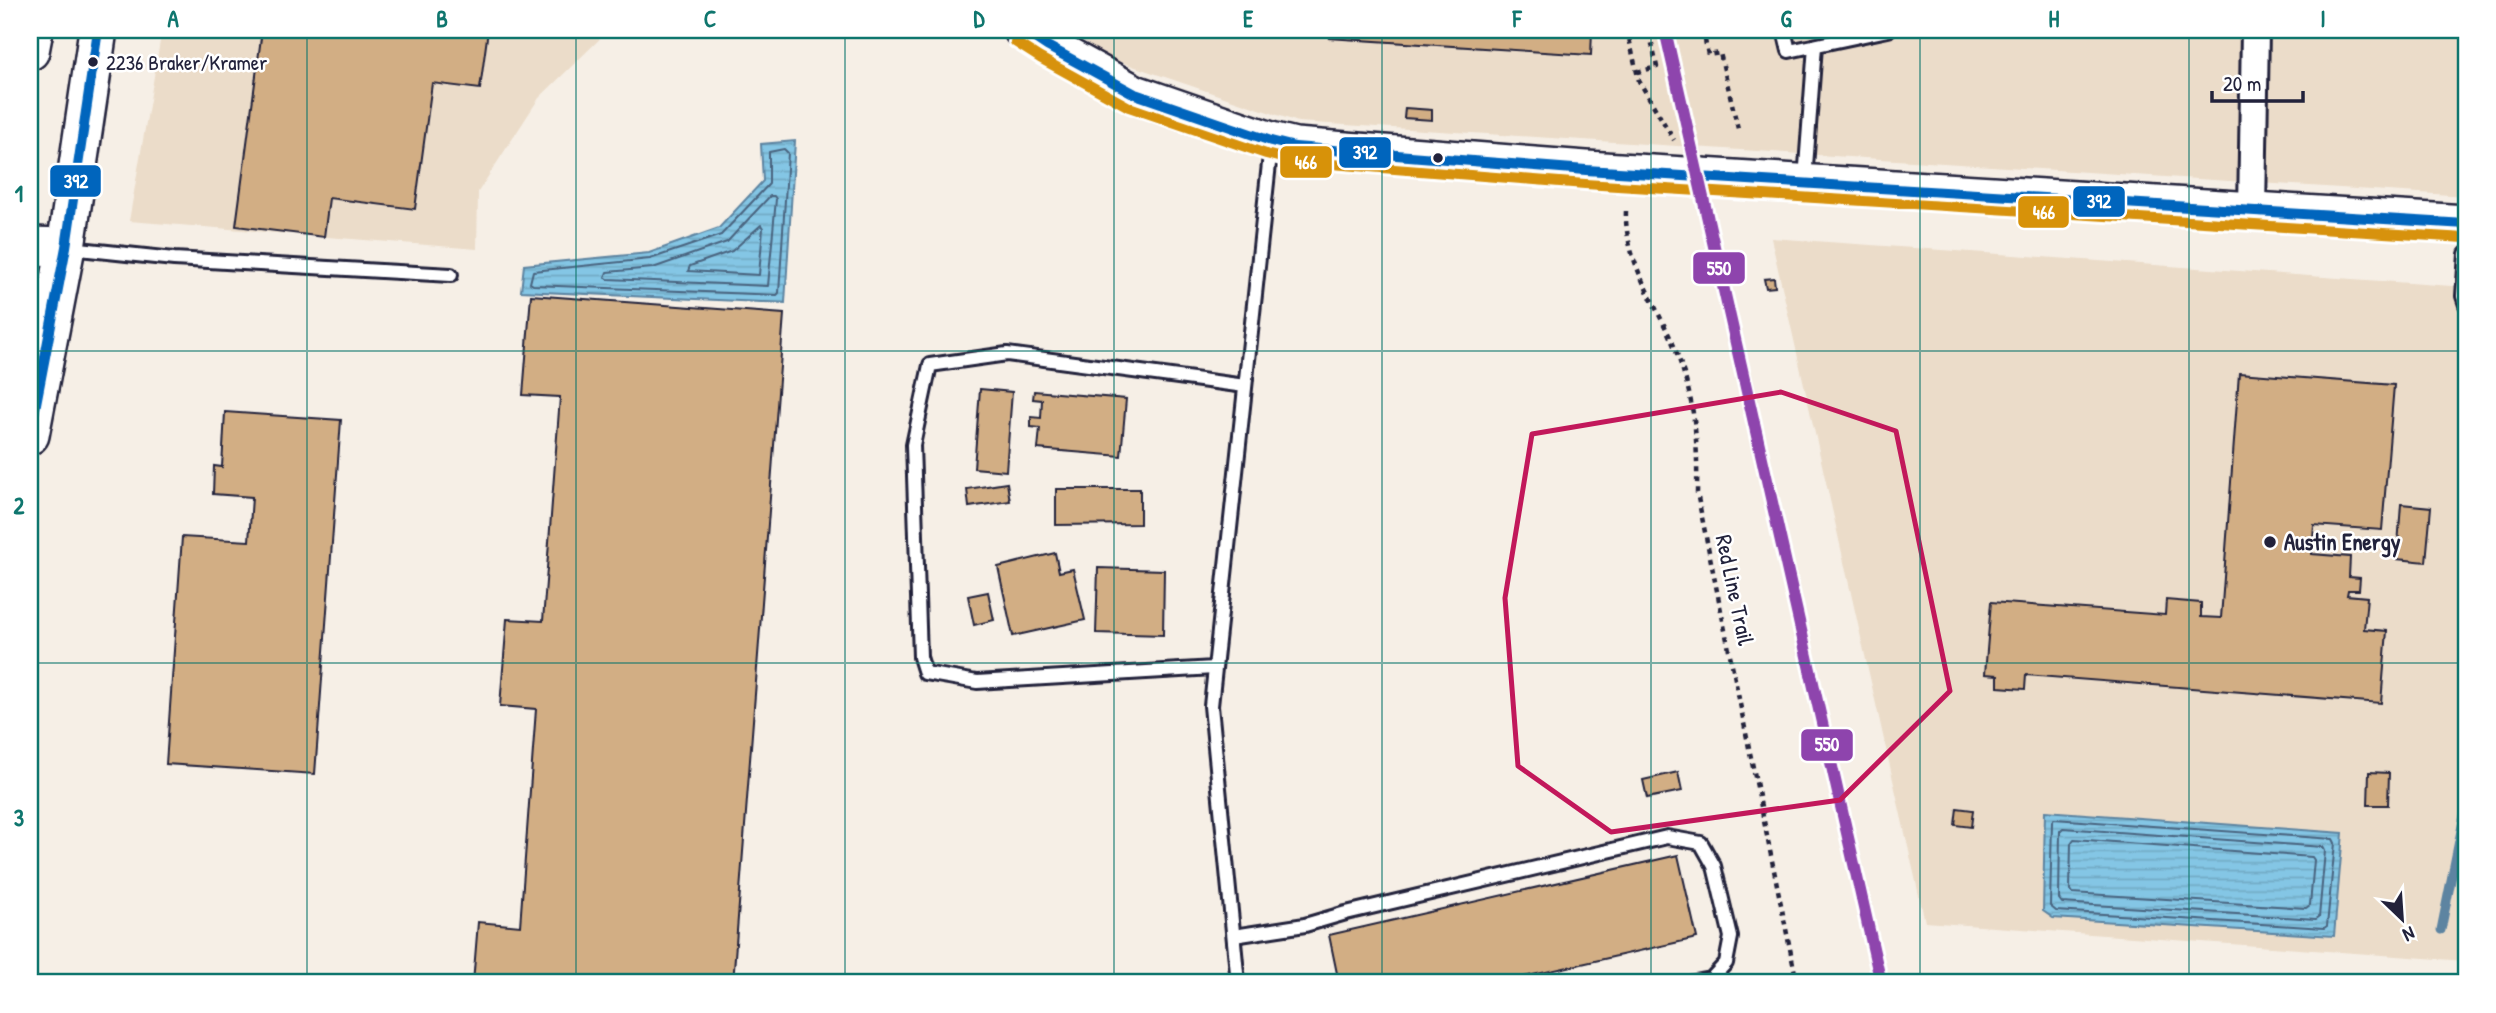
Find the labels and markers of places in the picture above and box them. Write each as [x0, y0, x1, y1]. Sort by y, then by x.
place label: 2236 Braker/Kramer [106, 48, 267, 77]
marker: 2236 Braker/Kramer [86, 55, 100, 69]
unlabelled marker [1431, 151, 1445, 165]
place label: Austin Energy [2284, 526, 2401, 558]
marker: Austin Energy [2262, 534, 2278, 550]

